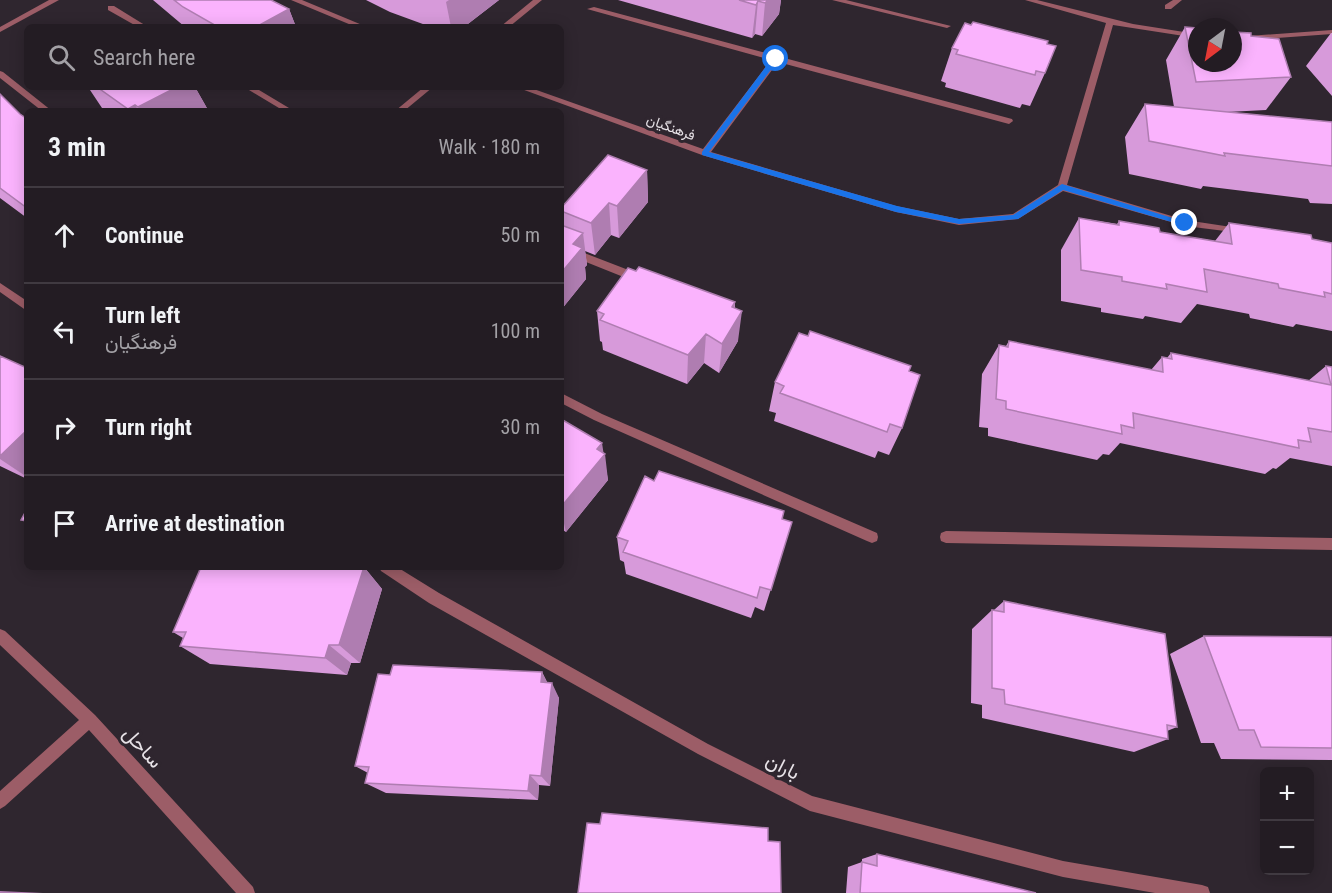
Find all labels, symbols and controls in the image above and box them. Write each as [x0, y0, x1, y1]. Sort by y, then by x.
north arrow [1188, 18, 1242, 72]
search box [24, 24, 564, 90]
icon: search [45, 41, 78, 74]
text: Search here [93, 45, 195, 70]
route start [762, 45, 788, 71]
street label: فرهنگیان [644, 111, 697, 144]
text: 3 min [48, 132, 106, 162]
text: Walk · 180 m [439, 135, 540, 159]
route end [1171, 209, 1197, 235]
icon: ahead [48, 219, 81, 252]
text: Continue [105, 223, 184, 248]
text: 50 m [501, 223, 540, 247]
text: Turn left [105, 303, 180, 328]
icon: left [48, 315, 81, 348]
text: 100 m [491, 319, 540, 343]
text: فرهنگیان [105, 330, 177, 354]
icon: right [48, 411, 81, 444]
text: Turn right [105, 415, 192, 440]
text: 30 m [501, 415, 540, 439]
icon: arrive [48, 507, 81, 540]
text: Arrive at destination [105, 511, 285, 536]
street label: ساحل [118, 721, 168, 773]
street label: باران [762, 747, 804, 785]
map controls [1260, 767, 1314, 875]
button: + [1260, 767, 1314, 821]
button: − [1260, 821, 1314, 875]

